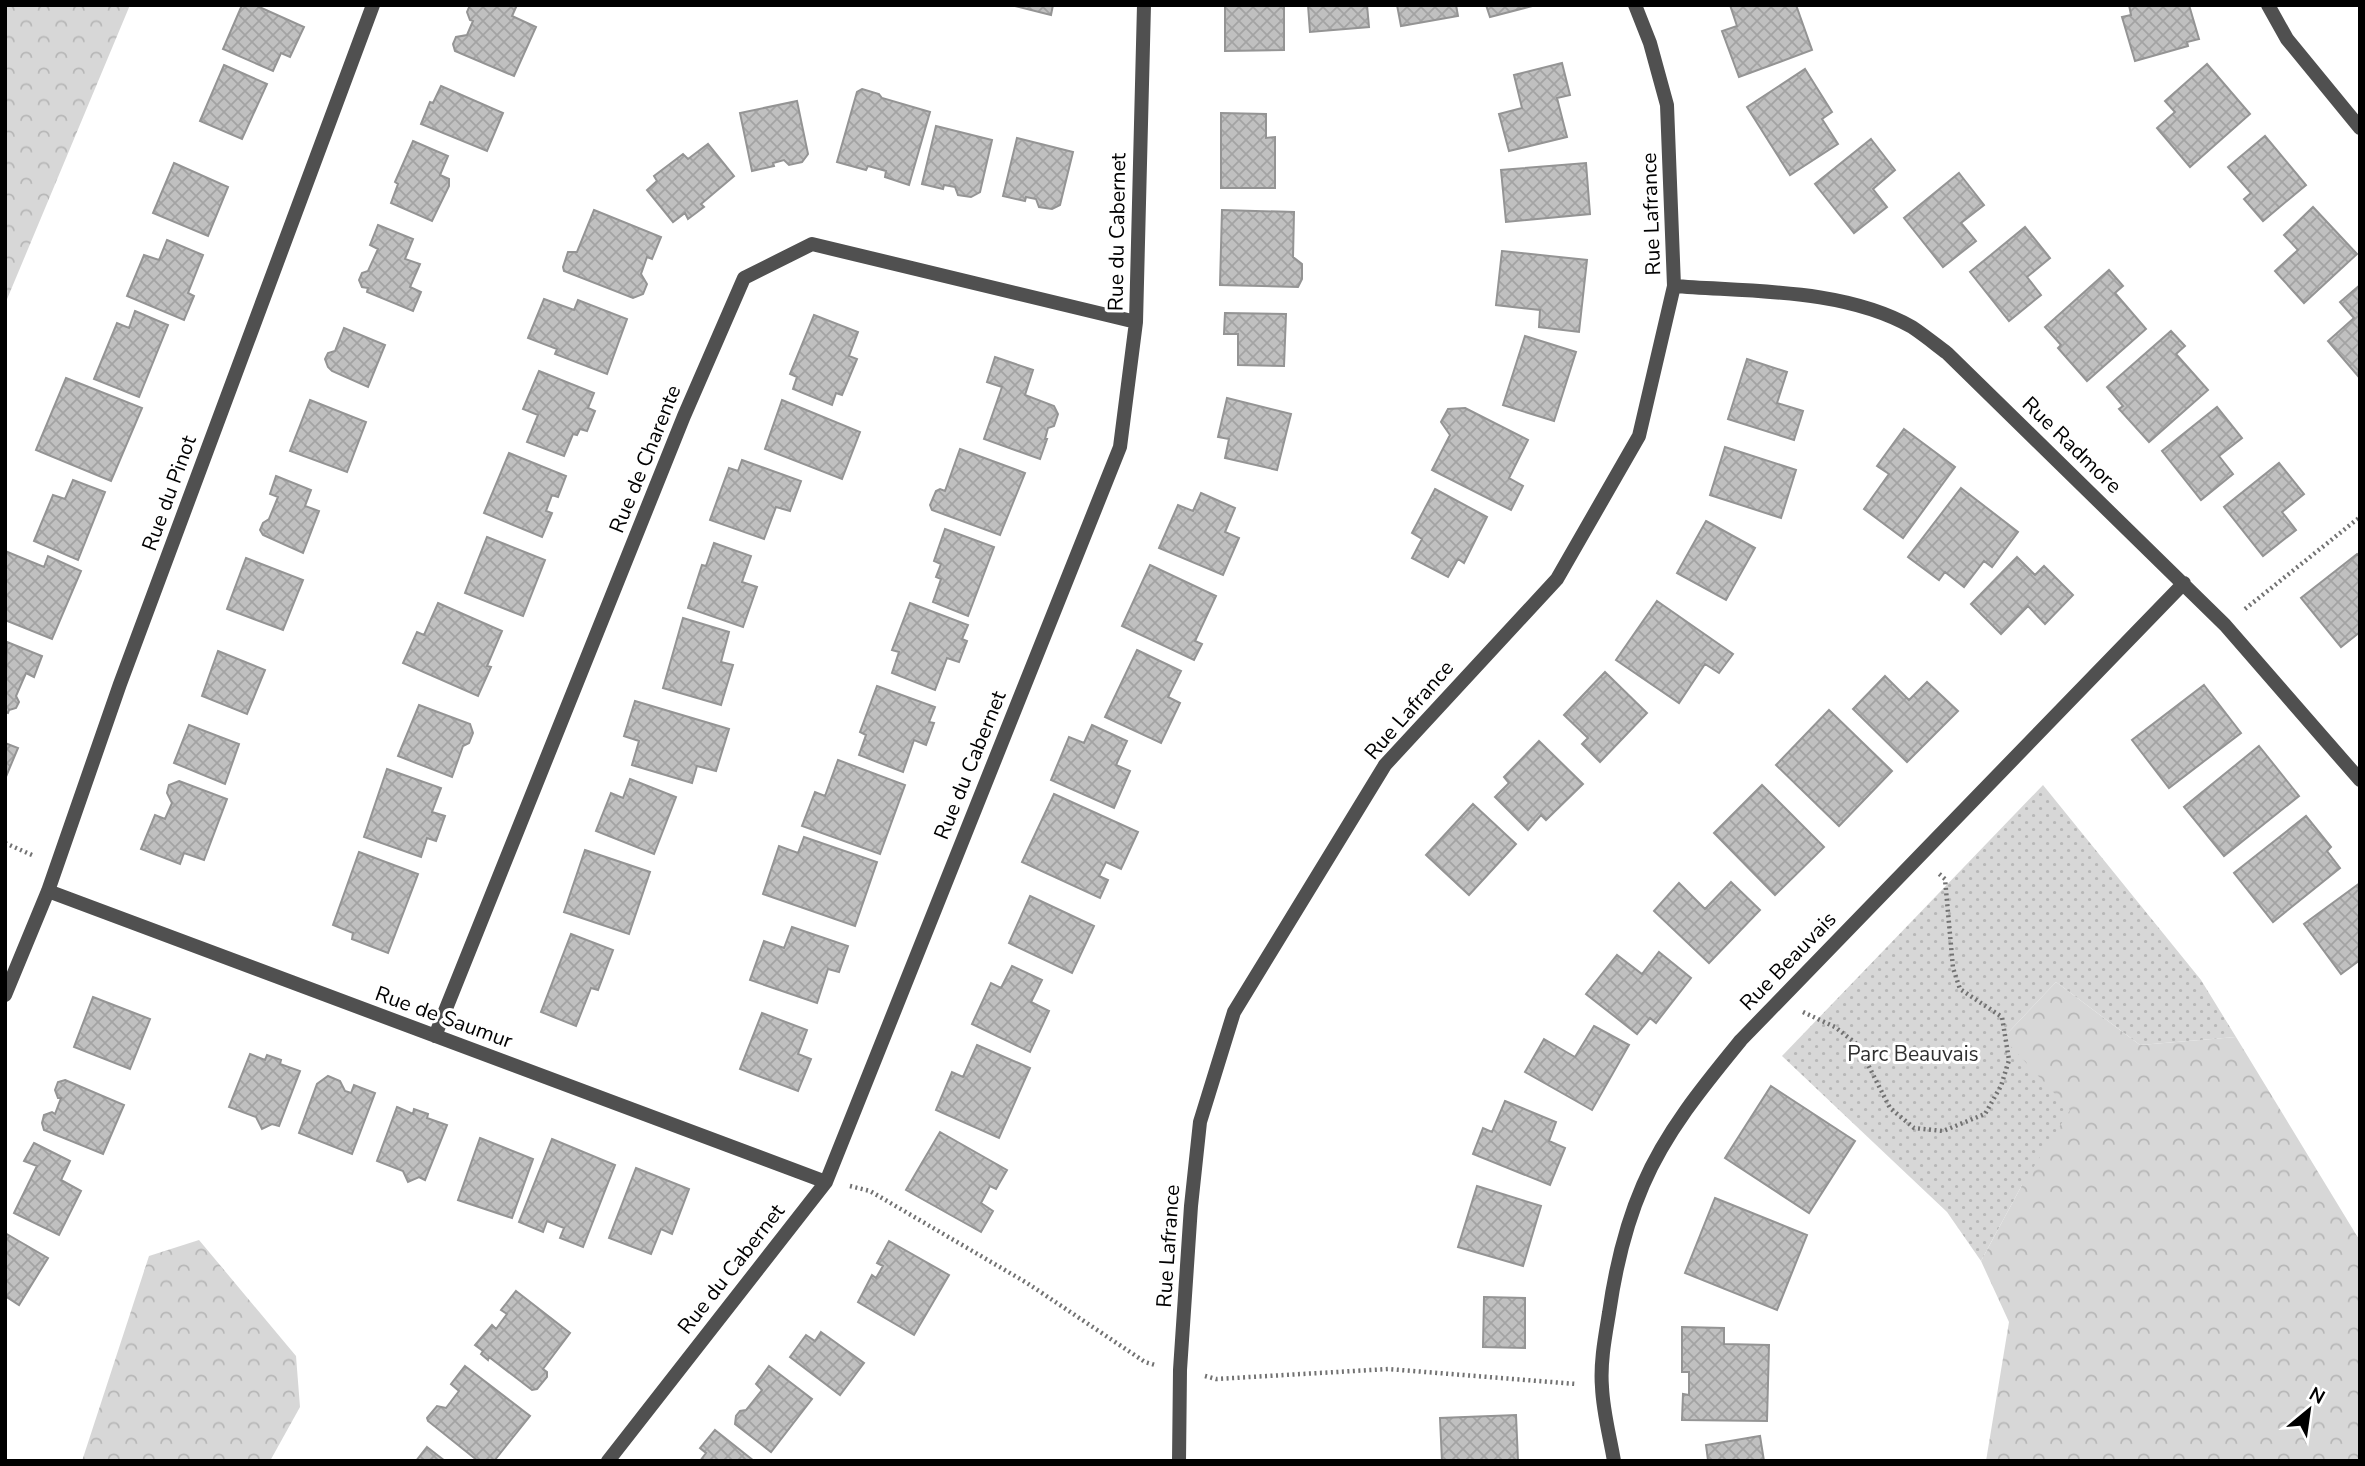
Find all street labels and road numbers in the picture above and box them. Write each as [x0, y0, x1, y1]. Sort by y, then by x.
street label: Rue du Cabernet [1102, 152, 1132, 311]
street label: Rue Lafrance [1635, 152, 1667, 276]
street label: Rue de Charente [603, 381, 687, 537]
street label: Rue Radmore [2016, 390, 2128, 500]
street label: Rue du Pinot [135, 431, 203, 555]
street label: Rue Lafrance [1358, 654, 1460, 766]
street label: Rue du Cabernet [927, 686, 1013, 844]
street label: Rue Beauvais [1734, 905, 1842, 1017]
street label: Rue de Saumur [371, 979, 517, 1055]
street label: Rue Lafrance [1150, 1184, 1186, 1308]
street label: Rue du Cabernet [671, 1198, 791, 1340]

